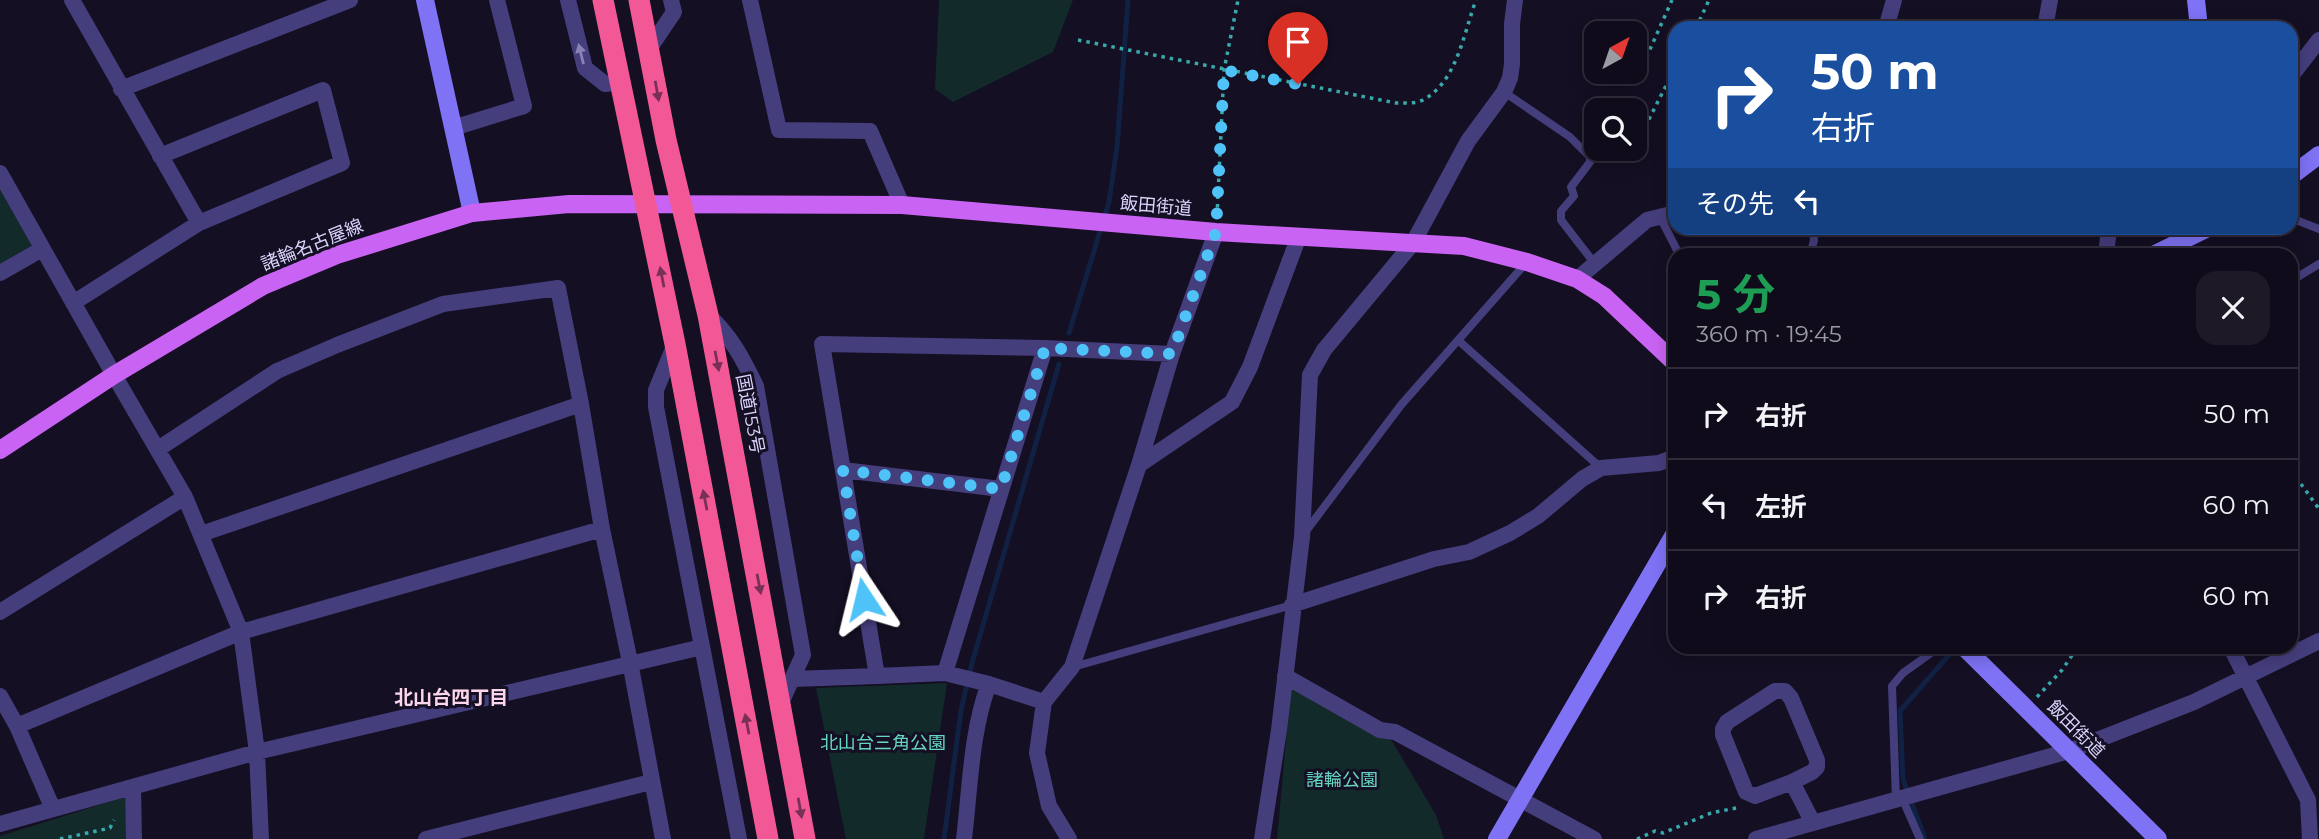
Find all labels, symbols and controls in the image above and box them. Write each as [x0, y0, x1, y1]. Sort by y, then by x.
pin [1268, 12.0, 1328, 84]
north arrow [1584, 21, 1647, 84]
map controls [1584, 21, 1647, 161]
icon: arrive [1279, 23, 1317, 61]
text: 50 m [1811, 42, 1939, 101]
one-way arrow [575, 43, 586, 65]
icon: right [1696, 49, 1787, 140]
one-way arrow [651, 80, 662, 102]
button: search [1584, 98, 1647, 161]
text: 右折 [1811, 108, 1875, 147]
icon: left [1788, 182, 1826, 220]
text: その先 [1696, 188, 1774, 220]
street label: 飯田街道 [1119, 192, 1193, 220]
street label: 諸輪名古屋線 [258, 215, 366, 275]
one-way arrow [656, 266, 667, 288]
text: 5 分 [1696, 268, 1775, 320]
button: close [2196, 271, 2270, 345]
text: 360 m · 19:45 [1696, 320, 1842, 348]
one-way arrow [712, 350, 723, 372]
street label: 国道153号 [731, 372, 769, 456]
icon: right [1696, 395, 1734, 433]
text: 50 m [2204, 398, 2270, 430]
text: 右折 [1755, 400, 1807, 432]
icon: left [1696, 486, 1734, 524]
one-way arrow [699, 489, 710, 511]
text: 60 m [2203, 489, 2270, 521]
text: 左折 [1755, 491, 1807, 523]
position arrow [827, 562, 901, 636]
one-way arrow [753, 574, 764, 596]
icon: right [1696, 577, 1734, 615]
text: 60 m [2203, 580, 2270, 612]
text: 右折 [1755, 582, 1807, 614]
district label: 北山台四丁目 [394, 686, 508, 709]
street label: 飯田街道 [2043, 696, 2109, 762]
one-way arrow [741, 713, 752, 735]
park label: 北山台三角公園 [820, 732, 946, 754]
park label: 諸輪公園 [1306, 769, 1378, 791]
one-way arrow [795, 797, 806, 819]

